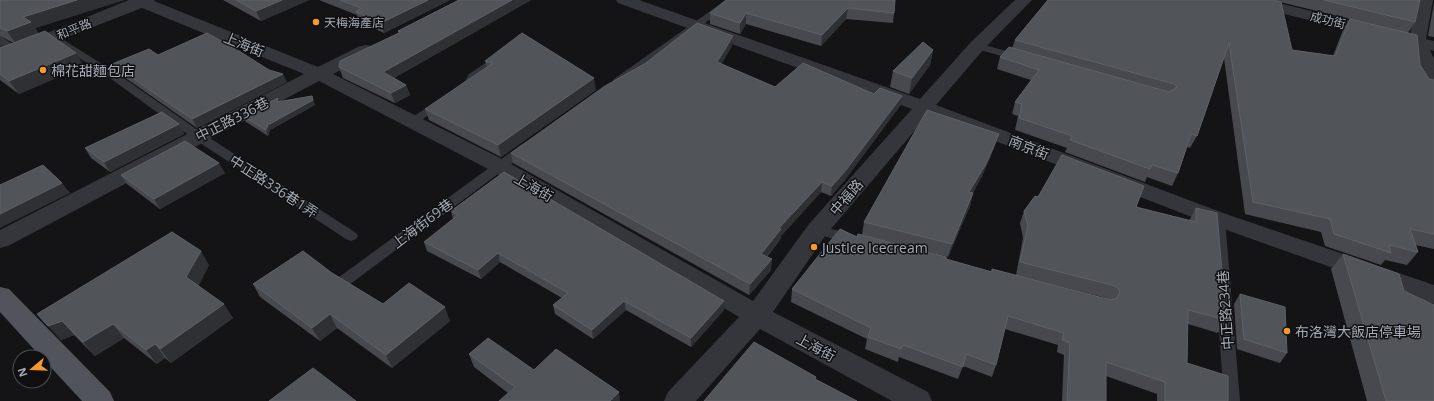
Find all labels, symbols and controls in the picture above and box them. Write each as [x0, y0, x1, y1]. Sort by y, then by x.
street label: 成功街 [1308, 7, 1348, 33]
street label: 和平路 [54, 14, 94, 44]
place label: 天梅海產店 [324, 14, 384, 31]
marker: 天梅海產店 [311, 17, 321, 27]
street label: 上海街 [221, 27, 267, 61]
place label: 棉花甜麵包店 [51, 61, 135, 80]
marker: 棉花甜麵包店 [38, 65, 48, 75]
street label: 中正路336巷 [192, 92, 272, 146]
street label: 南京街 [1006, 131, 1052, 163]
street label: 中正路336巷1弄 [226, 150, 322, 222]
street label: 上海街 [511, 168, 557, 206]
street label: 中福路 [825, 175, 867, 219]
street label: 上海街69巷 [388, 194, 456, 252]
place label: JustIce Icecream [820, 238, 928, 257]
marker: JustIce Icecream [809, 242, 819, 252]
street label: 中正路234巷 [1213, 269, 1237, 351]
place label: 布洛灣大飯店停車場 [1295, 322, 1421, 341]
marker: 布洛灣大飯店停車場 [1282, 326, 1292, 336]
street label: 上海街 [793, 329, 839, 365]
north arrow [12, 349, 52, 389]
text: N [14, 366, 31, 379]

